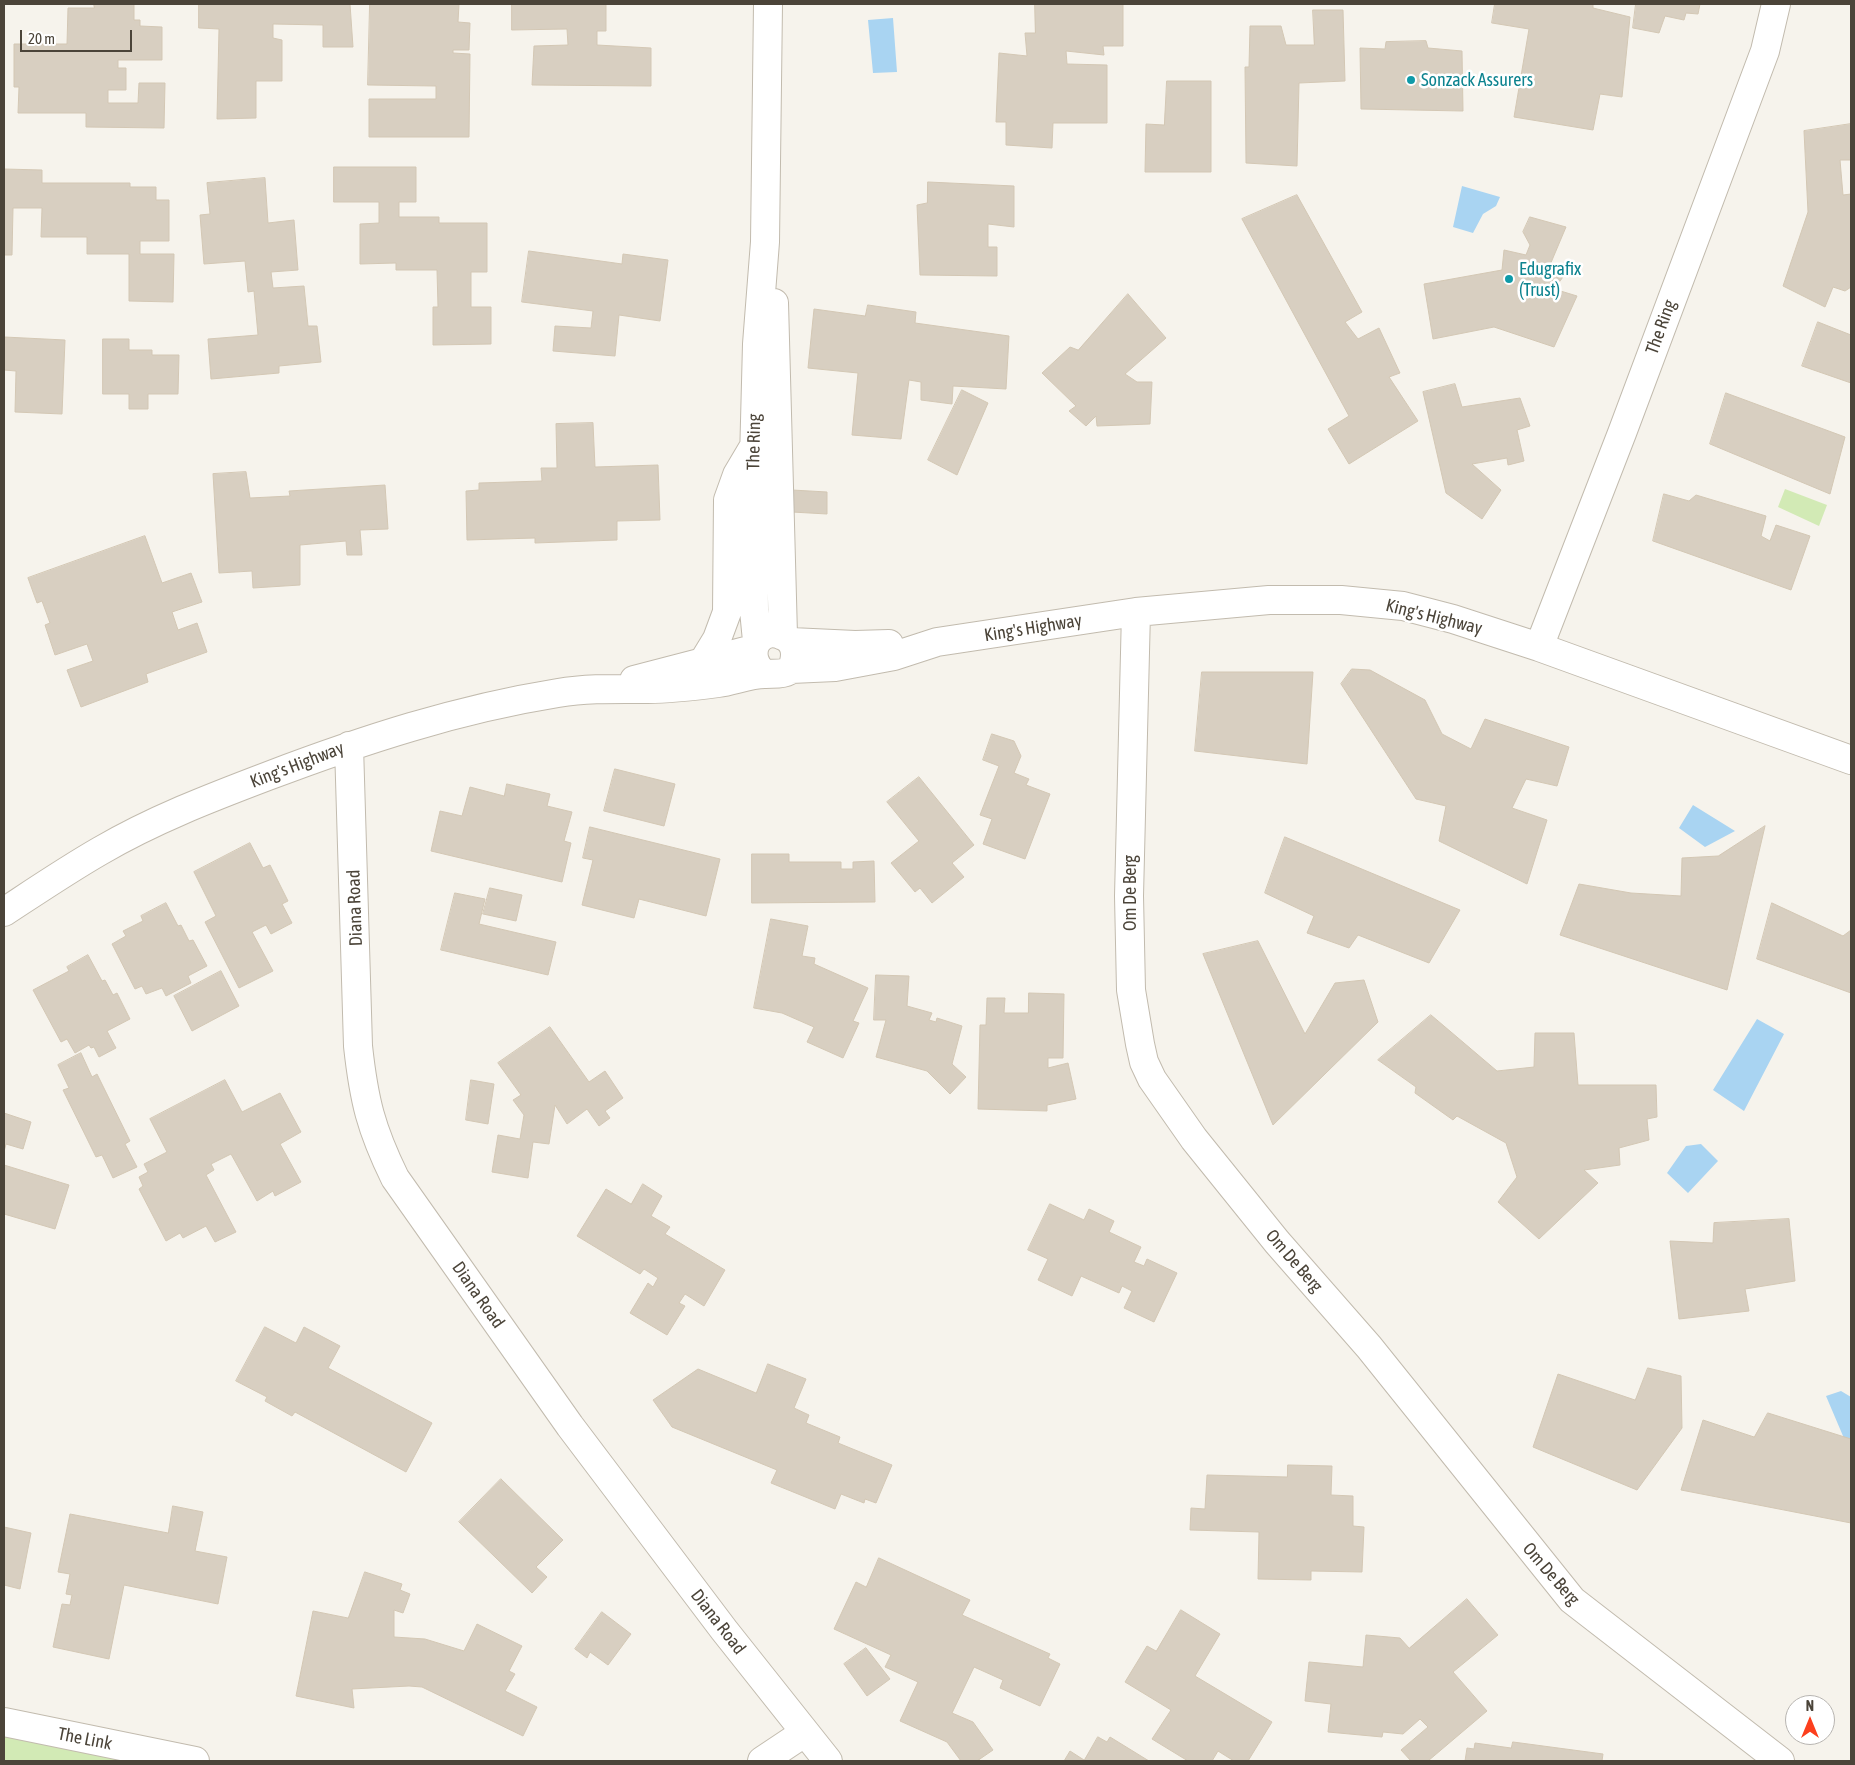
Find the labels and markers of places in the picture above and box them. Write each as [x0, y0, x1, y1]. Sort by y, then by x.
place label: Sonzack Assurers [1421, 69, 1533, 91]
marker: Sonzack Assurers [1405, 74, 1417, 86]
place label: Edugrafix (Trust) [1519, 258, 1581, 300]
marker: Edugrafix (Trust) [1503, 273, 1515, 285]

